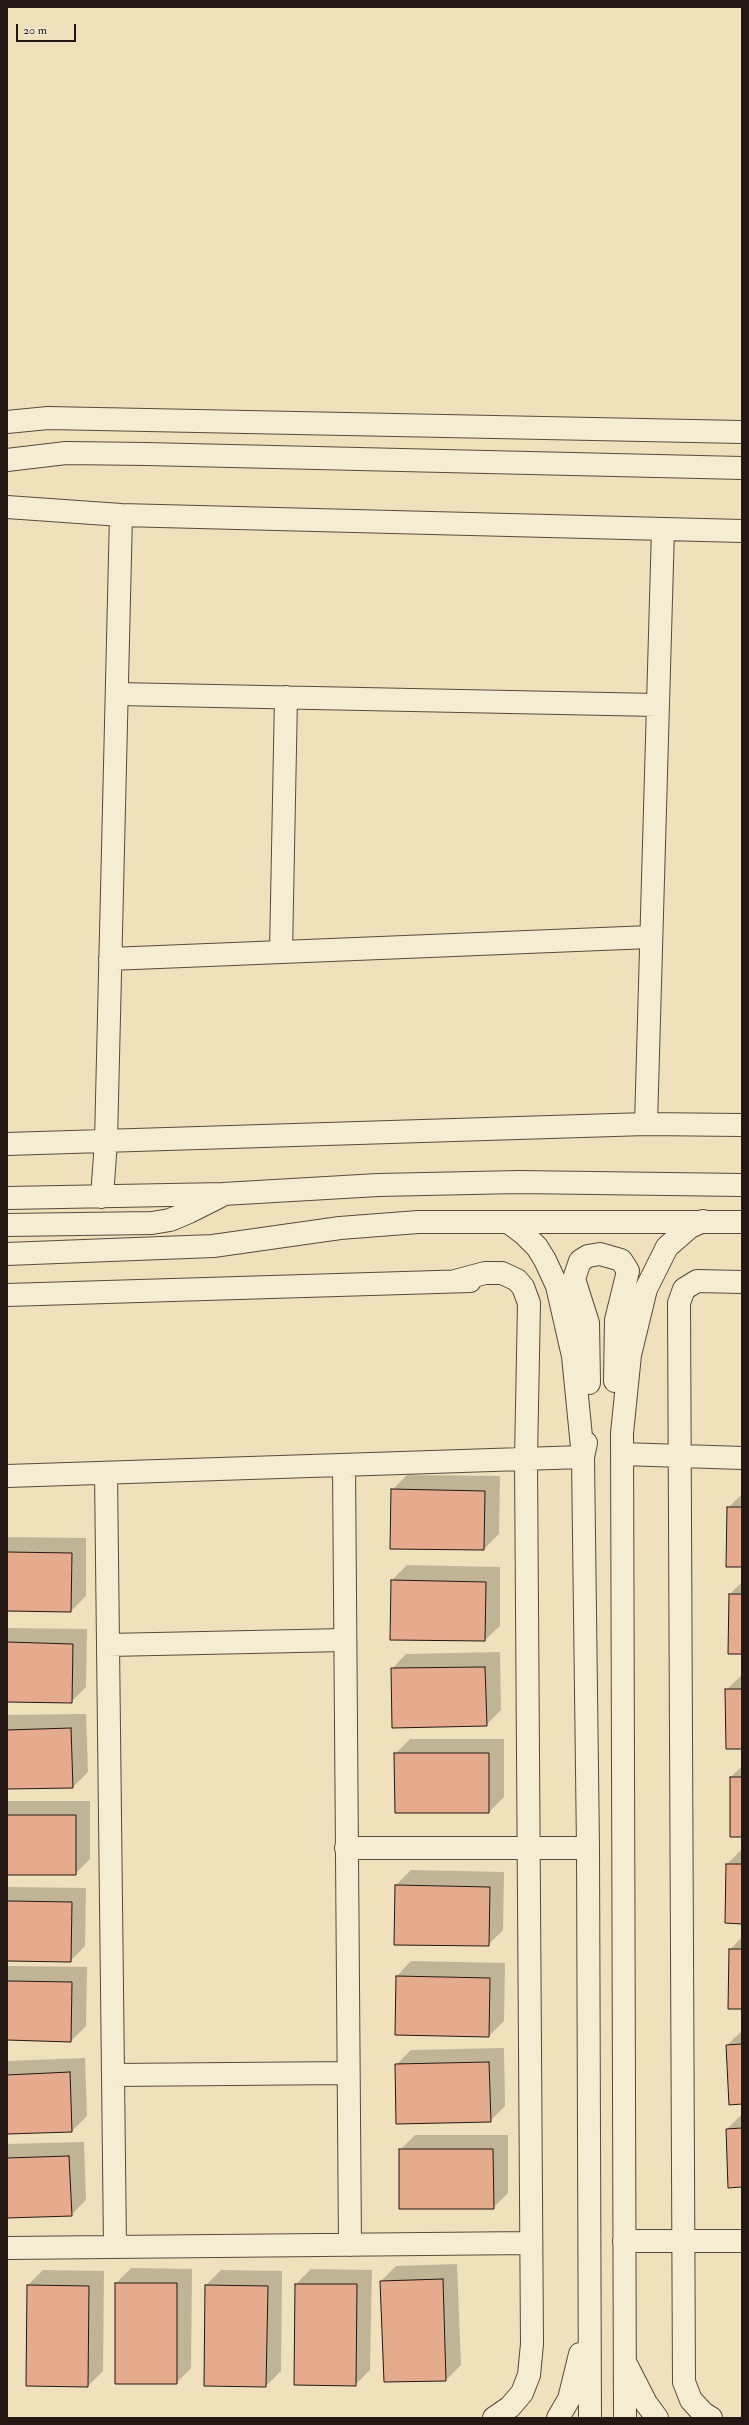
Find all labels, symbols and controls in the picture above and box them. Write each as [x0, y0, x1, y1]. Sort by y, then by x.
scale bar [18, 16, 78, 42]
text: 20 m [23, 23, 47, 38]

